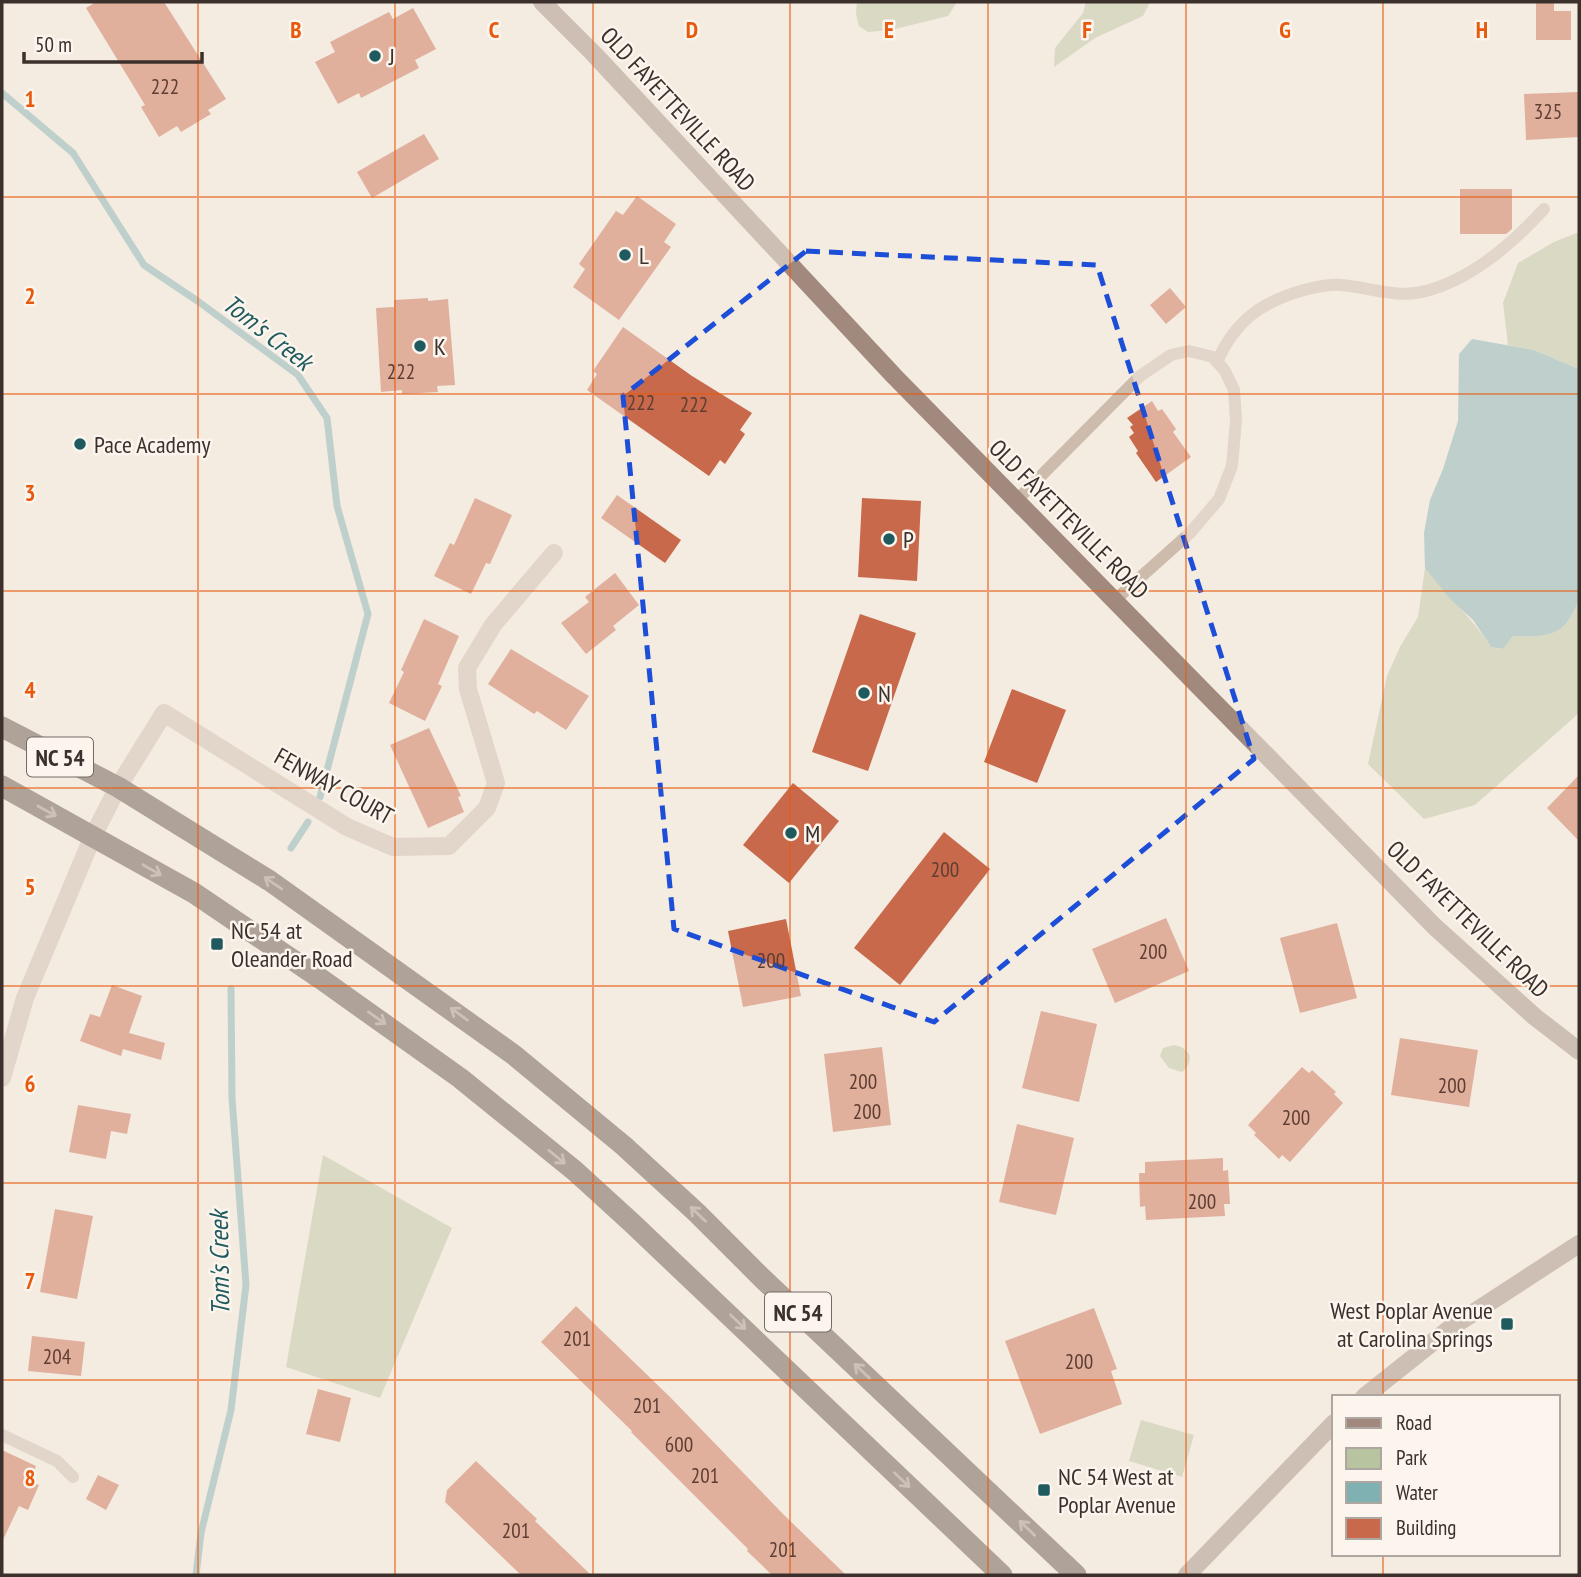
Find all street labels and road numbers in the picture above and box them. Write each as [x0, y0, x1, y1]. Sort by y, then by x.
street label: OLD FAYETTEVILLE ROAD [595, 21, 761, 197]
street label: OLD FAYETTEVILLE ROAD [983, 433, 1155, 605]
road number: NC 54 [27, 737, 93, 776]
street label: FENWAY COURT [269, 741, 399, 832]
street label: OLD FAYETTEVILLE ROAD [1380, 834, 1556, 1004]
road number: NC 54 [765, 1292, 831, 1331]

